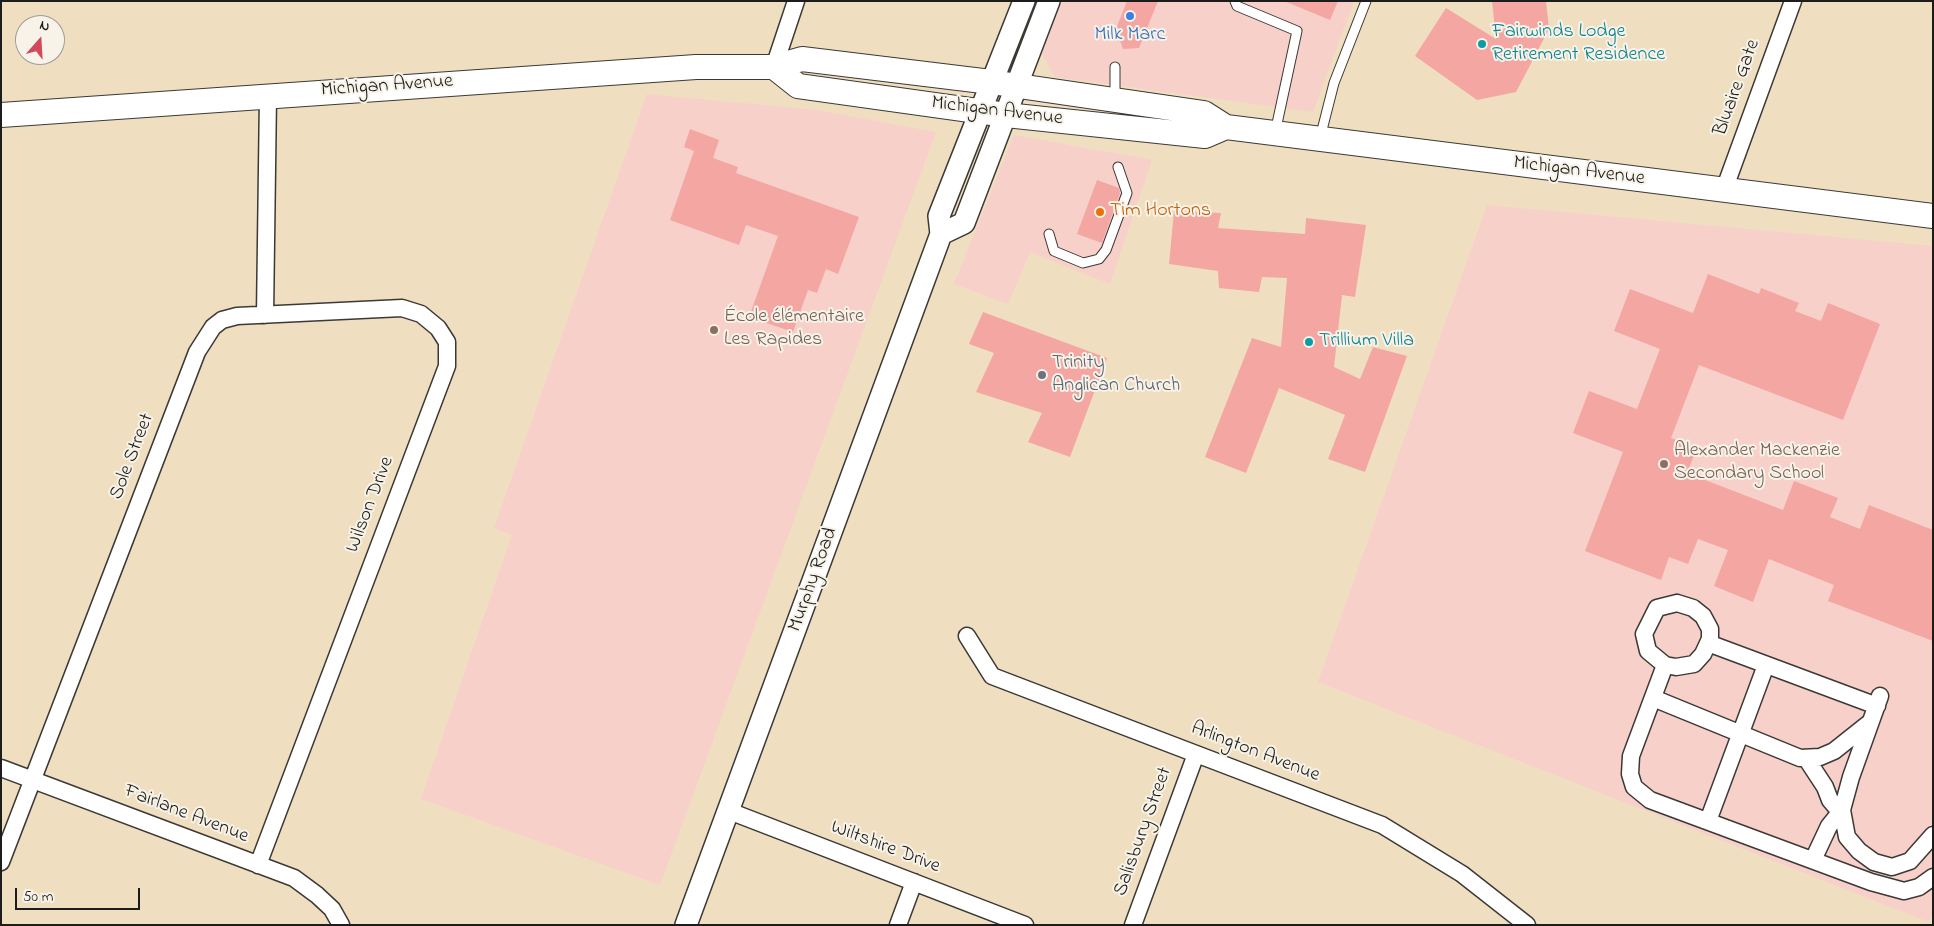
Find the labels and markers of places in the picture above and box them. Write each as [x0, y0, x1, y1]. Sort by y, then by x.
marker: Milk Marc [1124, 10, 1136, 22]
place label: Fairwinds Lodge Retirement Residence [1492, 21, 1665, 68]
place label: Milk Marc [1095, 24, 1165, 48]
marker: Fairwinds Lodge Retirement Residence [1476, 38, 1488, 50]
place label: Tim Hortons [1110, 200, 1211, 224]
marker: Tim Hortons [1094, 206, 1106, 218]
place label: École élémentaire Les Rapides [724, 306, 864, 353]
marker: École élémentaire Les Rapides [708, 324, 720, 336]
place label: Trillium Villa [1319, 330, 1414, 354]
marker: Trillium Villa [1303, 336, 1315, 348]
place label: Trinity Anglican Church [1052, 352, 1180, 399]
marker: Trinity Anglican Church [1036, 369, 1048, 381]
place label: Alexander Mackenzie Secondary School [1674, 440, 1840, 487]
marker: Alexander Mackenzie Secondary School [1658, 458, 1670, 470]

